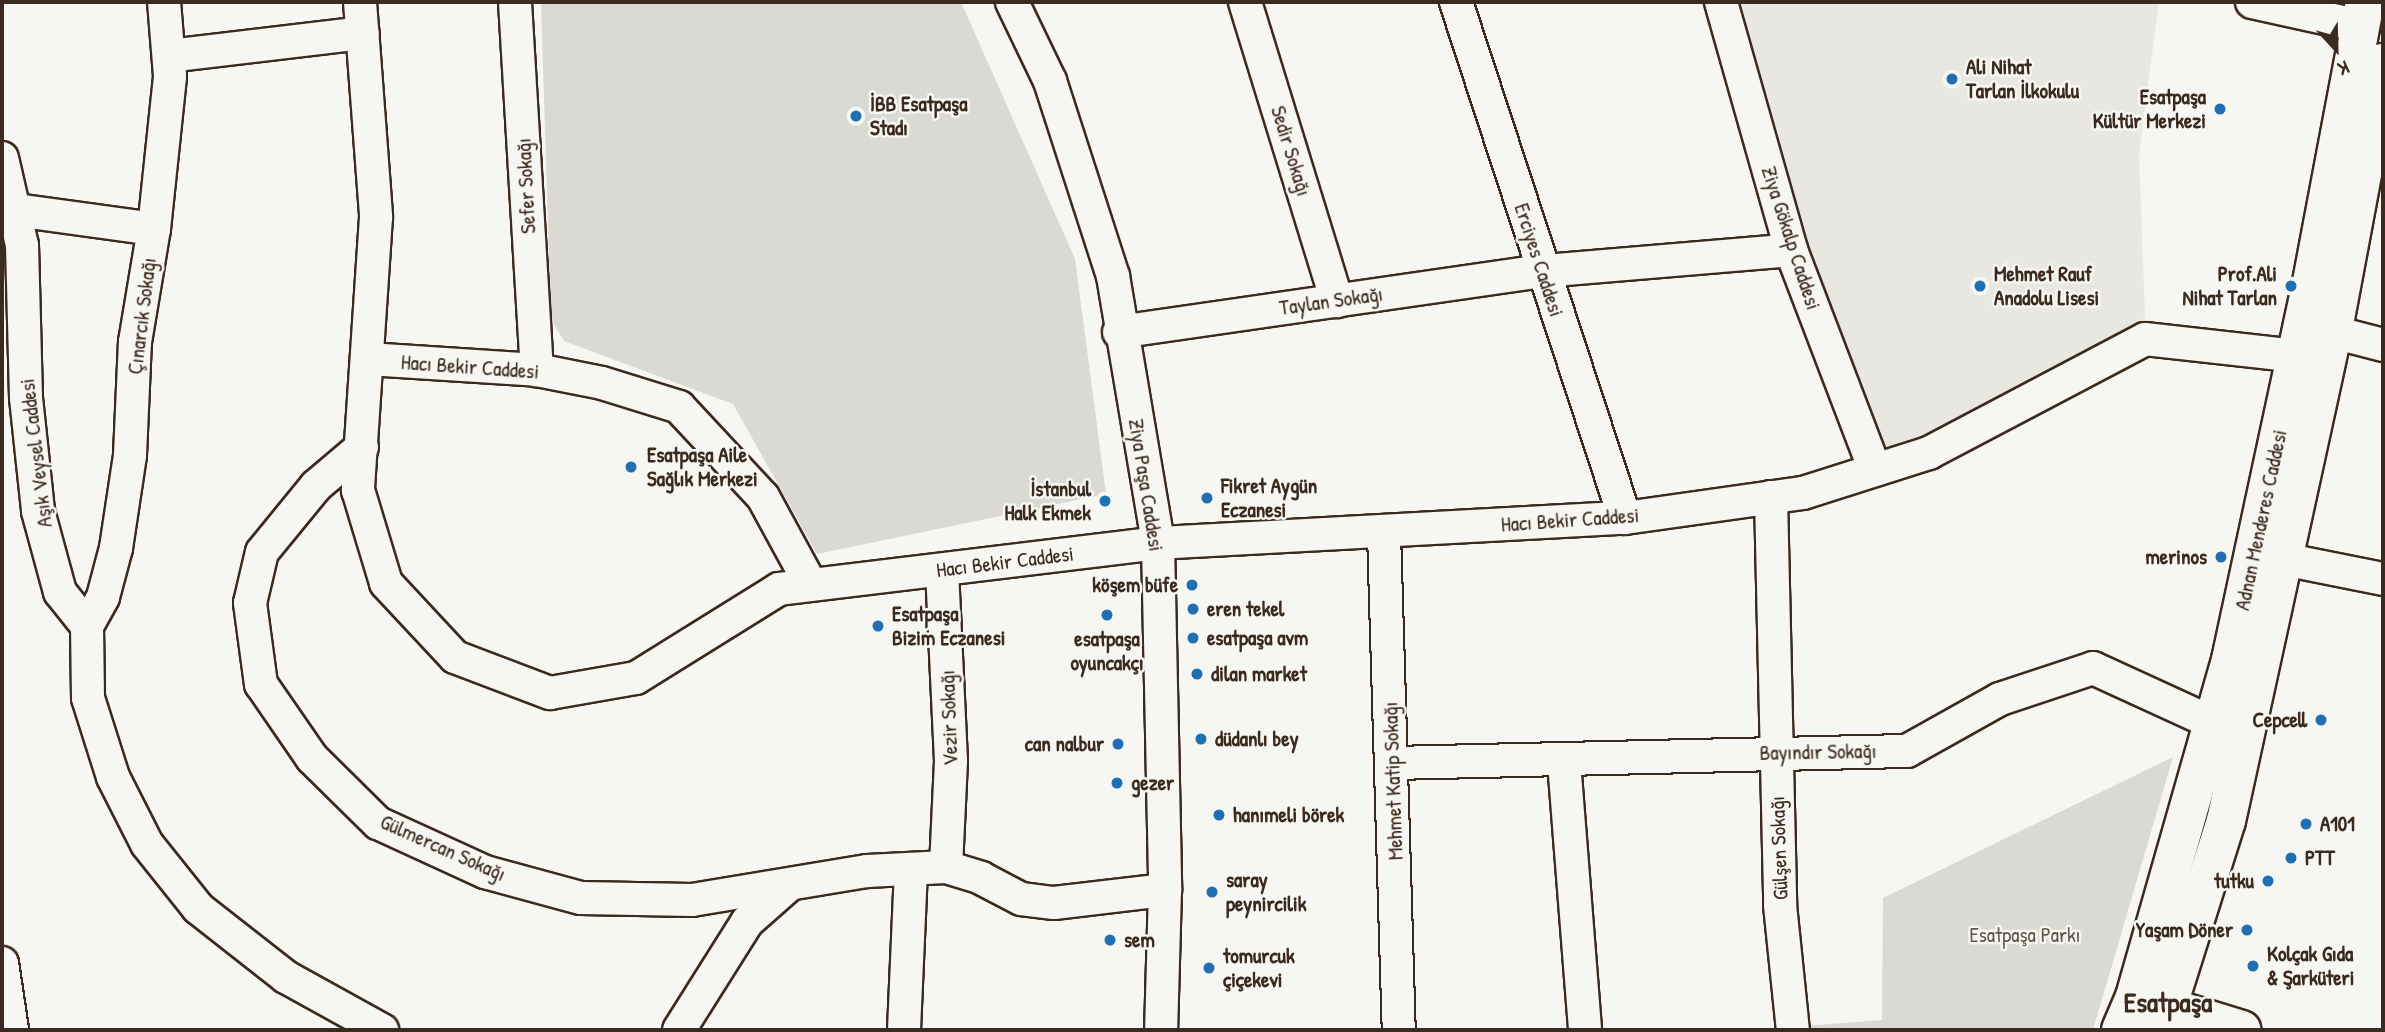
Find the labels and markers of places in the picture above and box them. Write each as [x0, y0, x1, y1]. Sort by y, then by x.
place label: Ali Nihat Tarlan İlkokulu [1966, 54, 2079, 104]
marker: Ali Nihat Tarlan İlkokulu [1944, 71, 1960, 87]
place label: Esatpaşa Kültür Merkezi [2093, 84, 2206, 134]
place label: İBB Esatpaşa Stadı [870, 91, 967, 141]
marker: Esatpaşa Kültür Merkezi [2212, 101, 2228, 117]
marker: İBB Esatpaşa Stadı [848, 108, 864, 124]
place label: Mehmet Rauf Anadolu Lisesi [1994, 261, 2099, 311]
place label: Prof.Ali Nihat Tarlan [2183, 261, 2277, 311]
marker: Mehmet Rauf Anadolu Lisesi [1972, 278, 1988, 294]
marker: Prof.Ali Nihat Tarlan [2283, 278, 2299, 294]
place label: Esatpaşa Aile Sağlık Merkezi [647, 442, 758, 492]
marker: Esatpaşa Aile Sağlık Merkezi [621, 457, 641, 477]
place label: Fikret Aygün Eczanesi [1221, 473, 1317, 523]
place label: İstanbul Halk Ekmek [1004, 476, 1091, 526]
marker: Fikret Aygün Eczanesi [1199, 490, 1215, 506]
marker: İstanbul Halk Ekmek [1097, 493, 1113, 509]
place label: merinos [2146, 544, 2207, 570]
marker: merinos [2213, 549, 2229, 565]
place label: köşem büfe [1092, 572, 1178, 598]
marker: köşem büfe [1184, 577, 1200, 593]
place label: eren tekel [1207, 596, 1284, 622]
place label: Esatpaşa Bizim Eczanesi [892, 601, 1005, 651]
marker: eren tekel [1185, 601, 1201, 617]
marker: esatpaşa oyuncakçı [1099, 607, 1115, 623]
marker: Esatpaşa Bizim Eczanesi [870, 618, 886, 634]
place label: esatpaşa avm [1207, 625, 1308, 651]
place label: esatpaşa oyuncakçı [1070, 626, 1144, 676]
marker: esatpaşa avm [1185, 630, 1201, 646]
place label: dilan market [1211, 661, 1307, 687]
marker: dilan market [1189, 666, 1205, 682]
place label: Cepcell [2253, 707, 2307, 733]
marker: Cepcell [2313, 712, 2329, 728]
place label: düdanlı bey [1215, 726, 1299, 752]
place label: can nalbur [1025, 731, 1104, 757]
marker: düdanlı bey [1193, 731, 1209, 747]
marker: can nalbur [1110, 736, 1126, 752]
place label: gezer [1131, 770, 1174, 796]
marker: gezer [1109, 775, 1125, 791]
place label: hanımeli börek [1233, 802, 1344, 828]
marker: hanımeli börek [1211, 807, 1227, 823]
place label: A101 [2320, 811, 2355, 837]
marker: A101 [2298, 816, 2314, 832]
place label: PTT [2305, 845, 2335, 871]
marker: PTT [2283, 850, 2299, 866]
place label: saray peynircilik [1226, 867, 1306, 917]
place label: tutku [2214, 868, 2254, 894]
marker: tutku [2260, 873, 2276, 889]
marker: saray peynircilik [1204, 884, 1220, 900]
place label: Yaşam Döner [2136, 917, 2233, 943]
marker: Yaşam Döner [2239, 922, 2255, 938]
place label: sem [1124, 927, 1155, 953]
marker: sem [1102, 932, 1118, 948]
place label: Kolçak Gıda & Şarküteri [2267, 941, 2354, 991]
place label: tomurcuk çiçekevi [1223, 943, 1295, 993]
marker: Kolçak Gıda & Şarküteri [2245, 958, 2261, 974]
marker: tomurcuk çiçekevi [1201, 960, 1217, 976]

